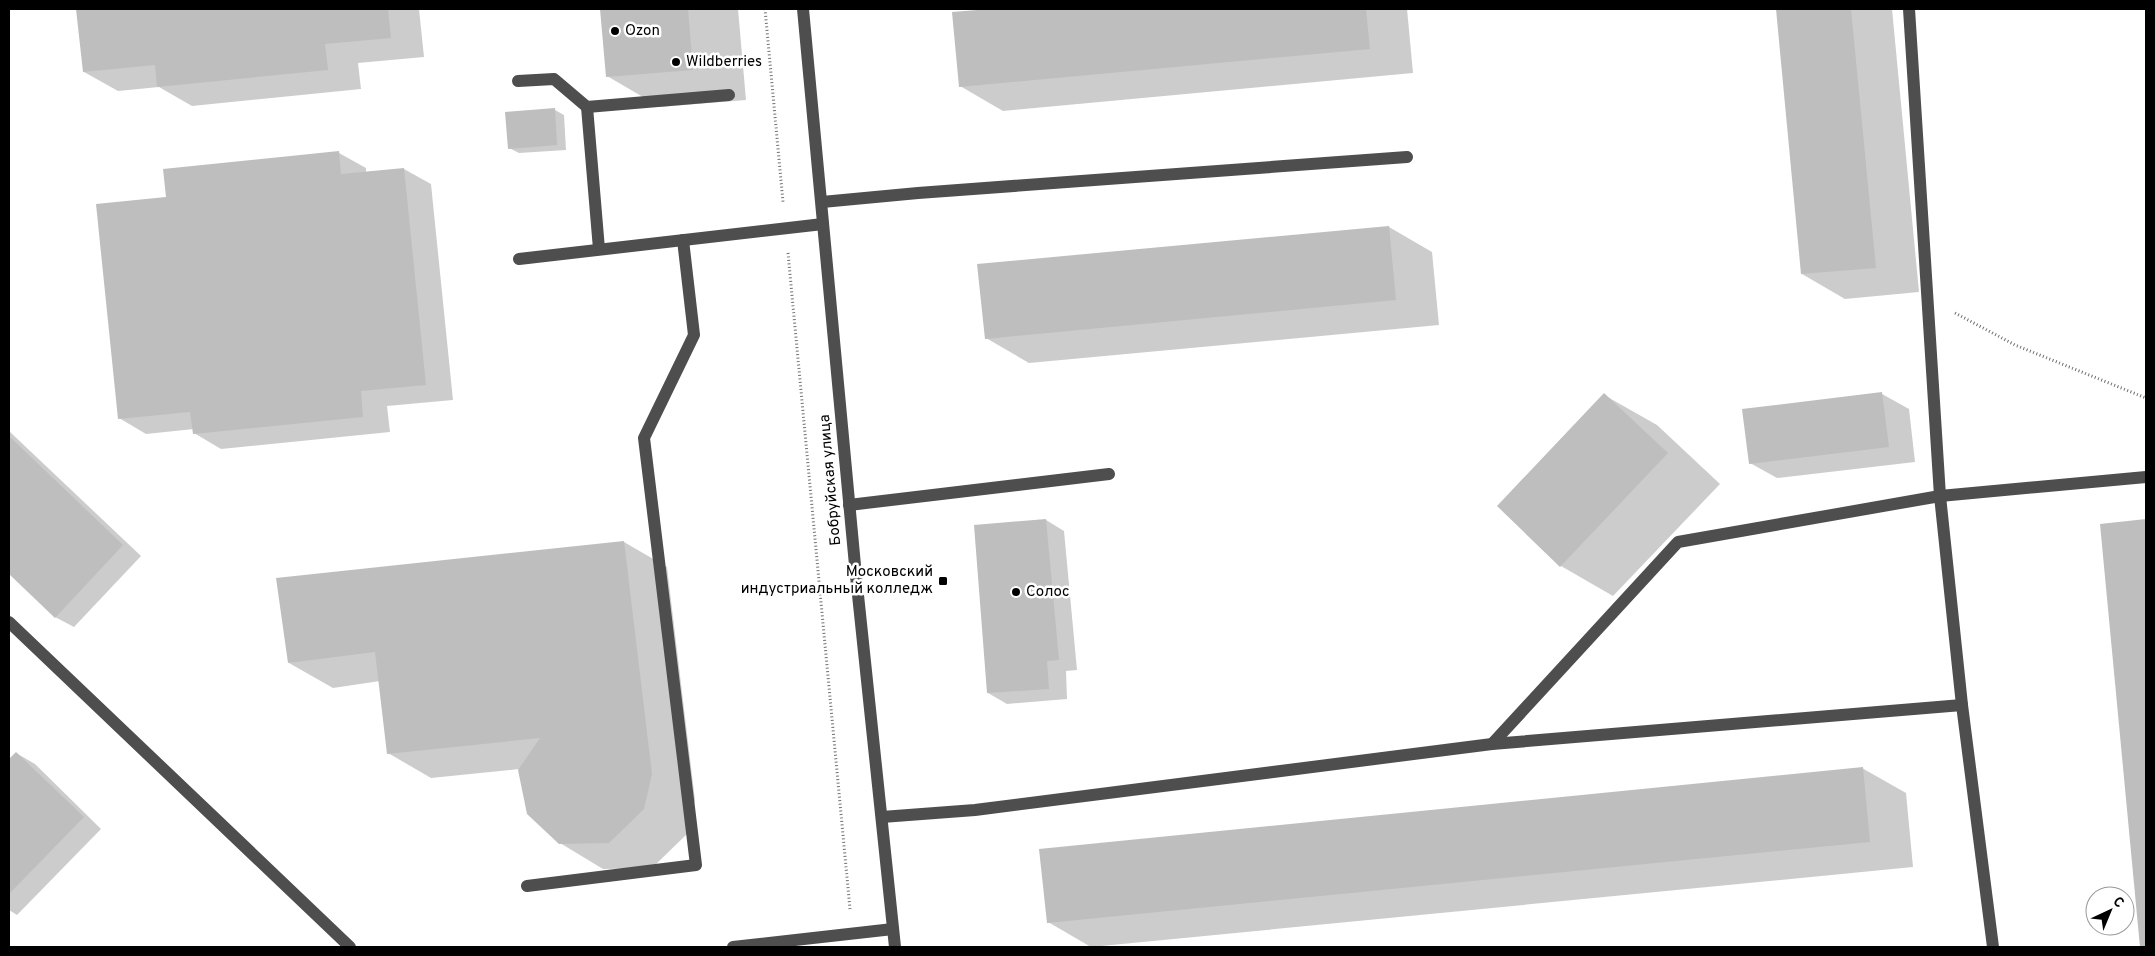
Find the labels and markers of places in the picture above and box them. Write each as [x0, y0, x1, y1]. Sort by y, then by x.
place label: Ozon [625, 22, 660, 41]
marker: Ozon [609, 25, 621, 37]
place label: Wildberries [686, 53, 762, 72]
marker: Wildberries [670, 56, 682, 68]
place label: Московский индустриальный колледж [741, 563, 933, 599]
marker: Московский индустриальный колледж [937, 575, 949, 587]
place label: Солос [1026, 583, 1069, 602]
marker: Солос [1010, 586, 1022, 598]

